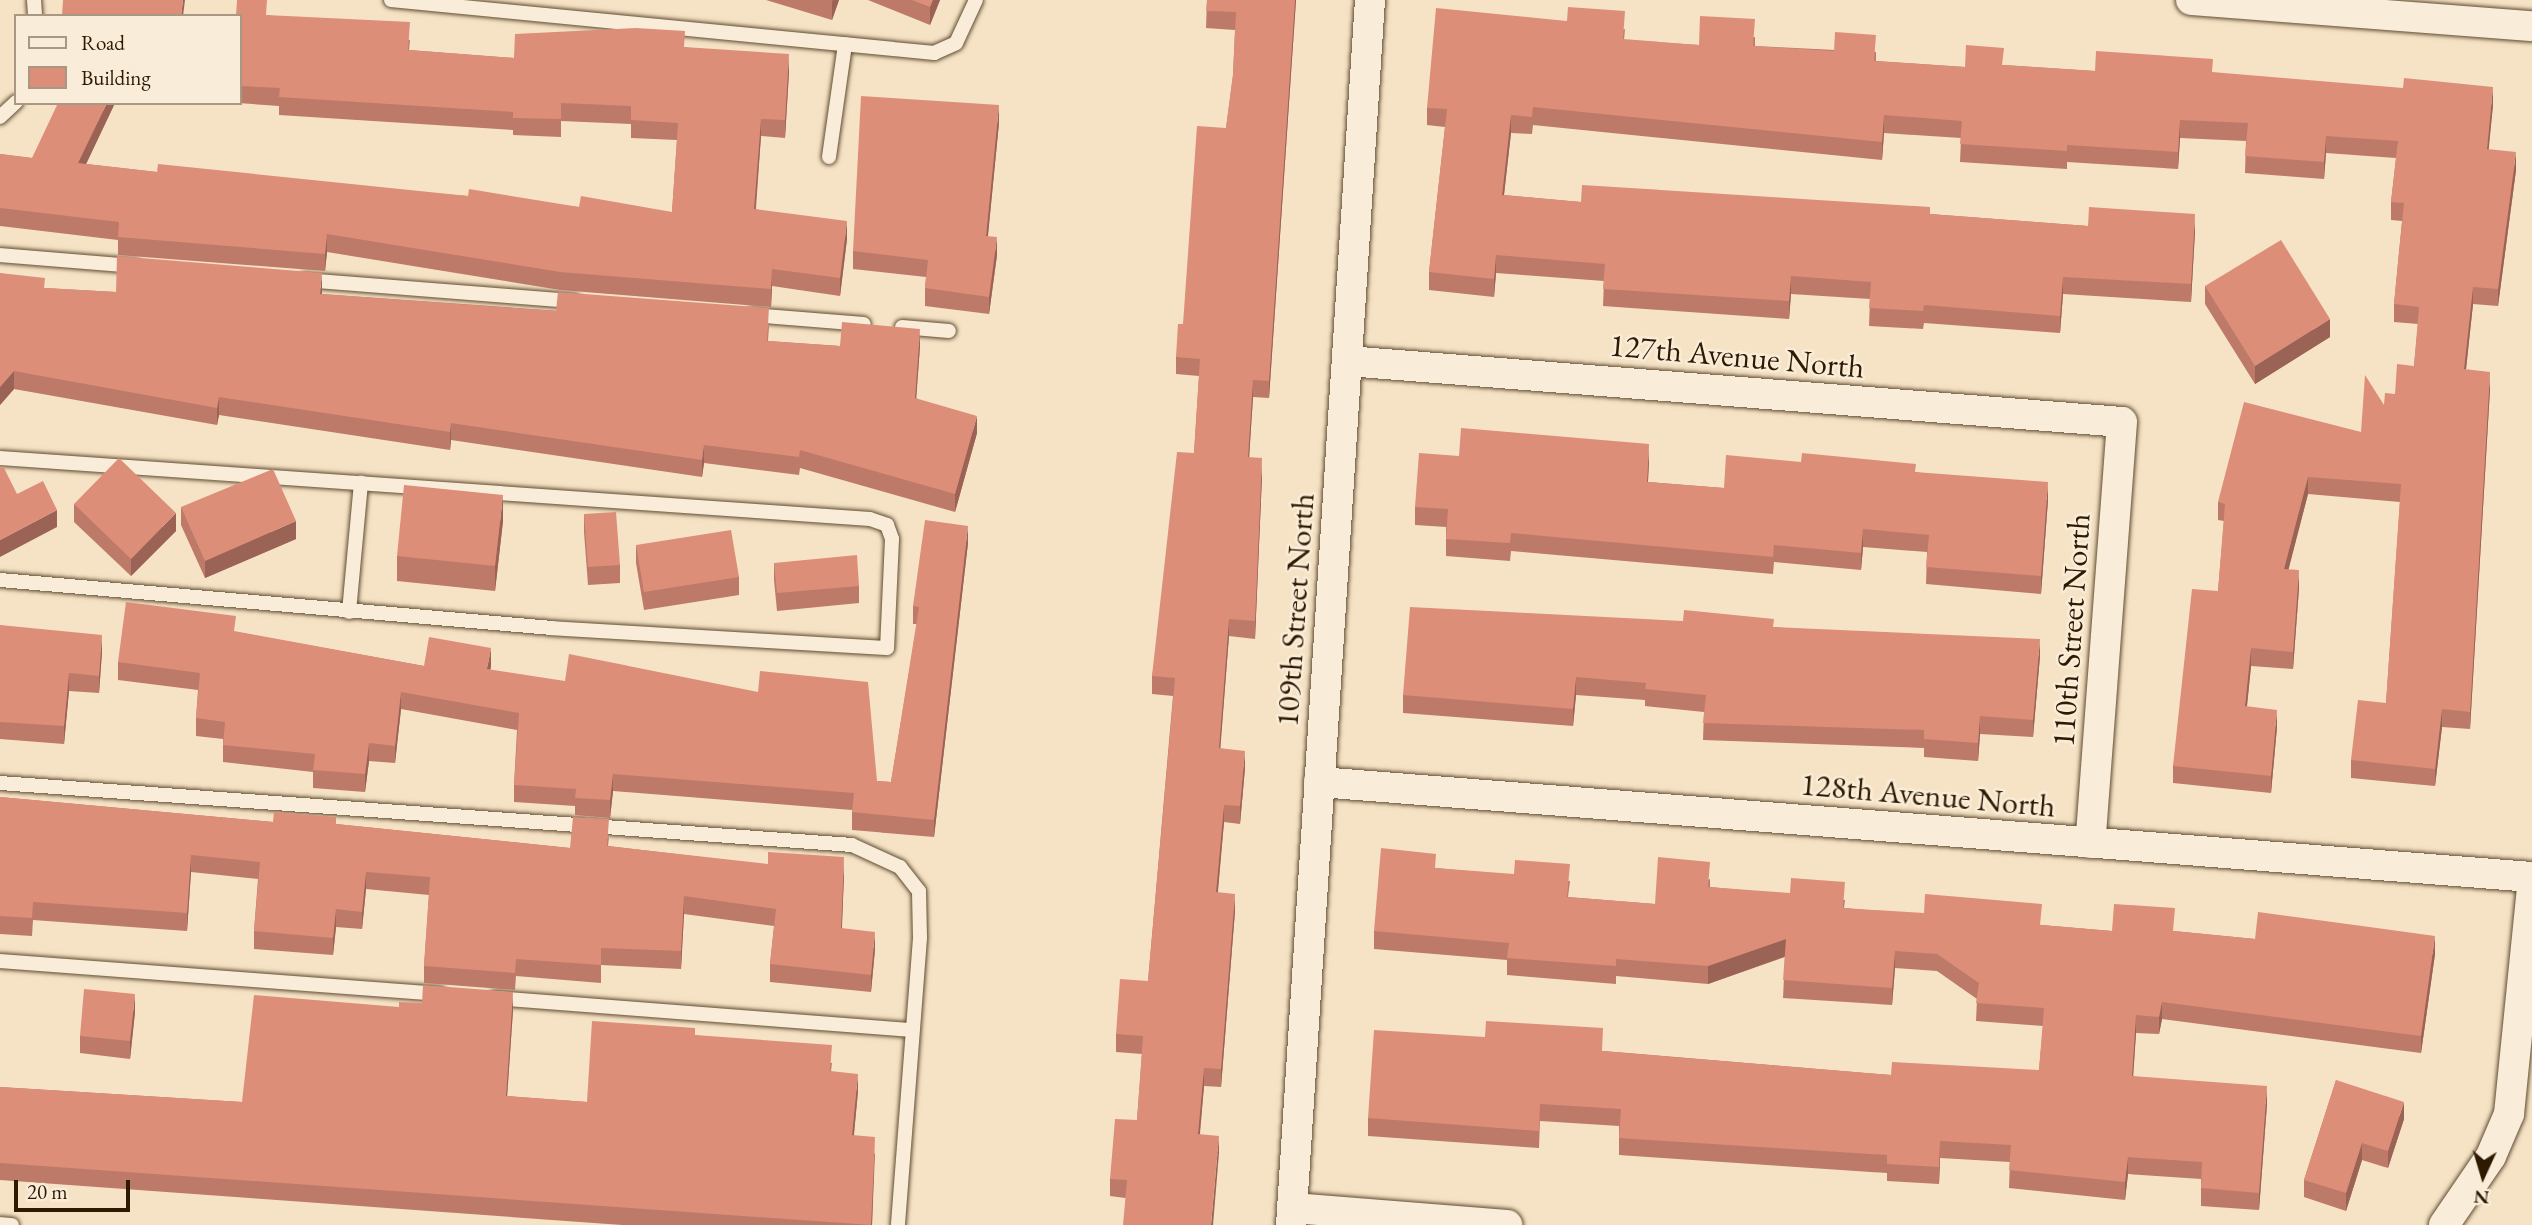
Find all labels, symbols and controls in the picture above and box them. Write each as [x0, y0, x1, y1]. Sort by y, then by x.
legend [14, 14, 242, 105]
text: Road [81, 29, 125, 56]
text: Building [81, 64, 151, 91]
street label: 127th Avenue North [1608, 326, 1866, 386]
street label: 109th Street North [1268, 492, 1322, 728]
street label: 110th Street North [2044, 512, 2098, 748]
street label: 128th Avenue North [1799, 765, 2057, 825]
north arrow [2448, 1141, 2518, 1211]
scale bar [18, 1166, 133, 1210]
text: 20 m [27, 1178, 68, 1205]
text: N [2473, 1184, 2490, 1210]

